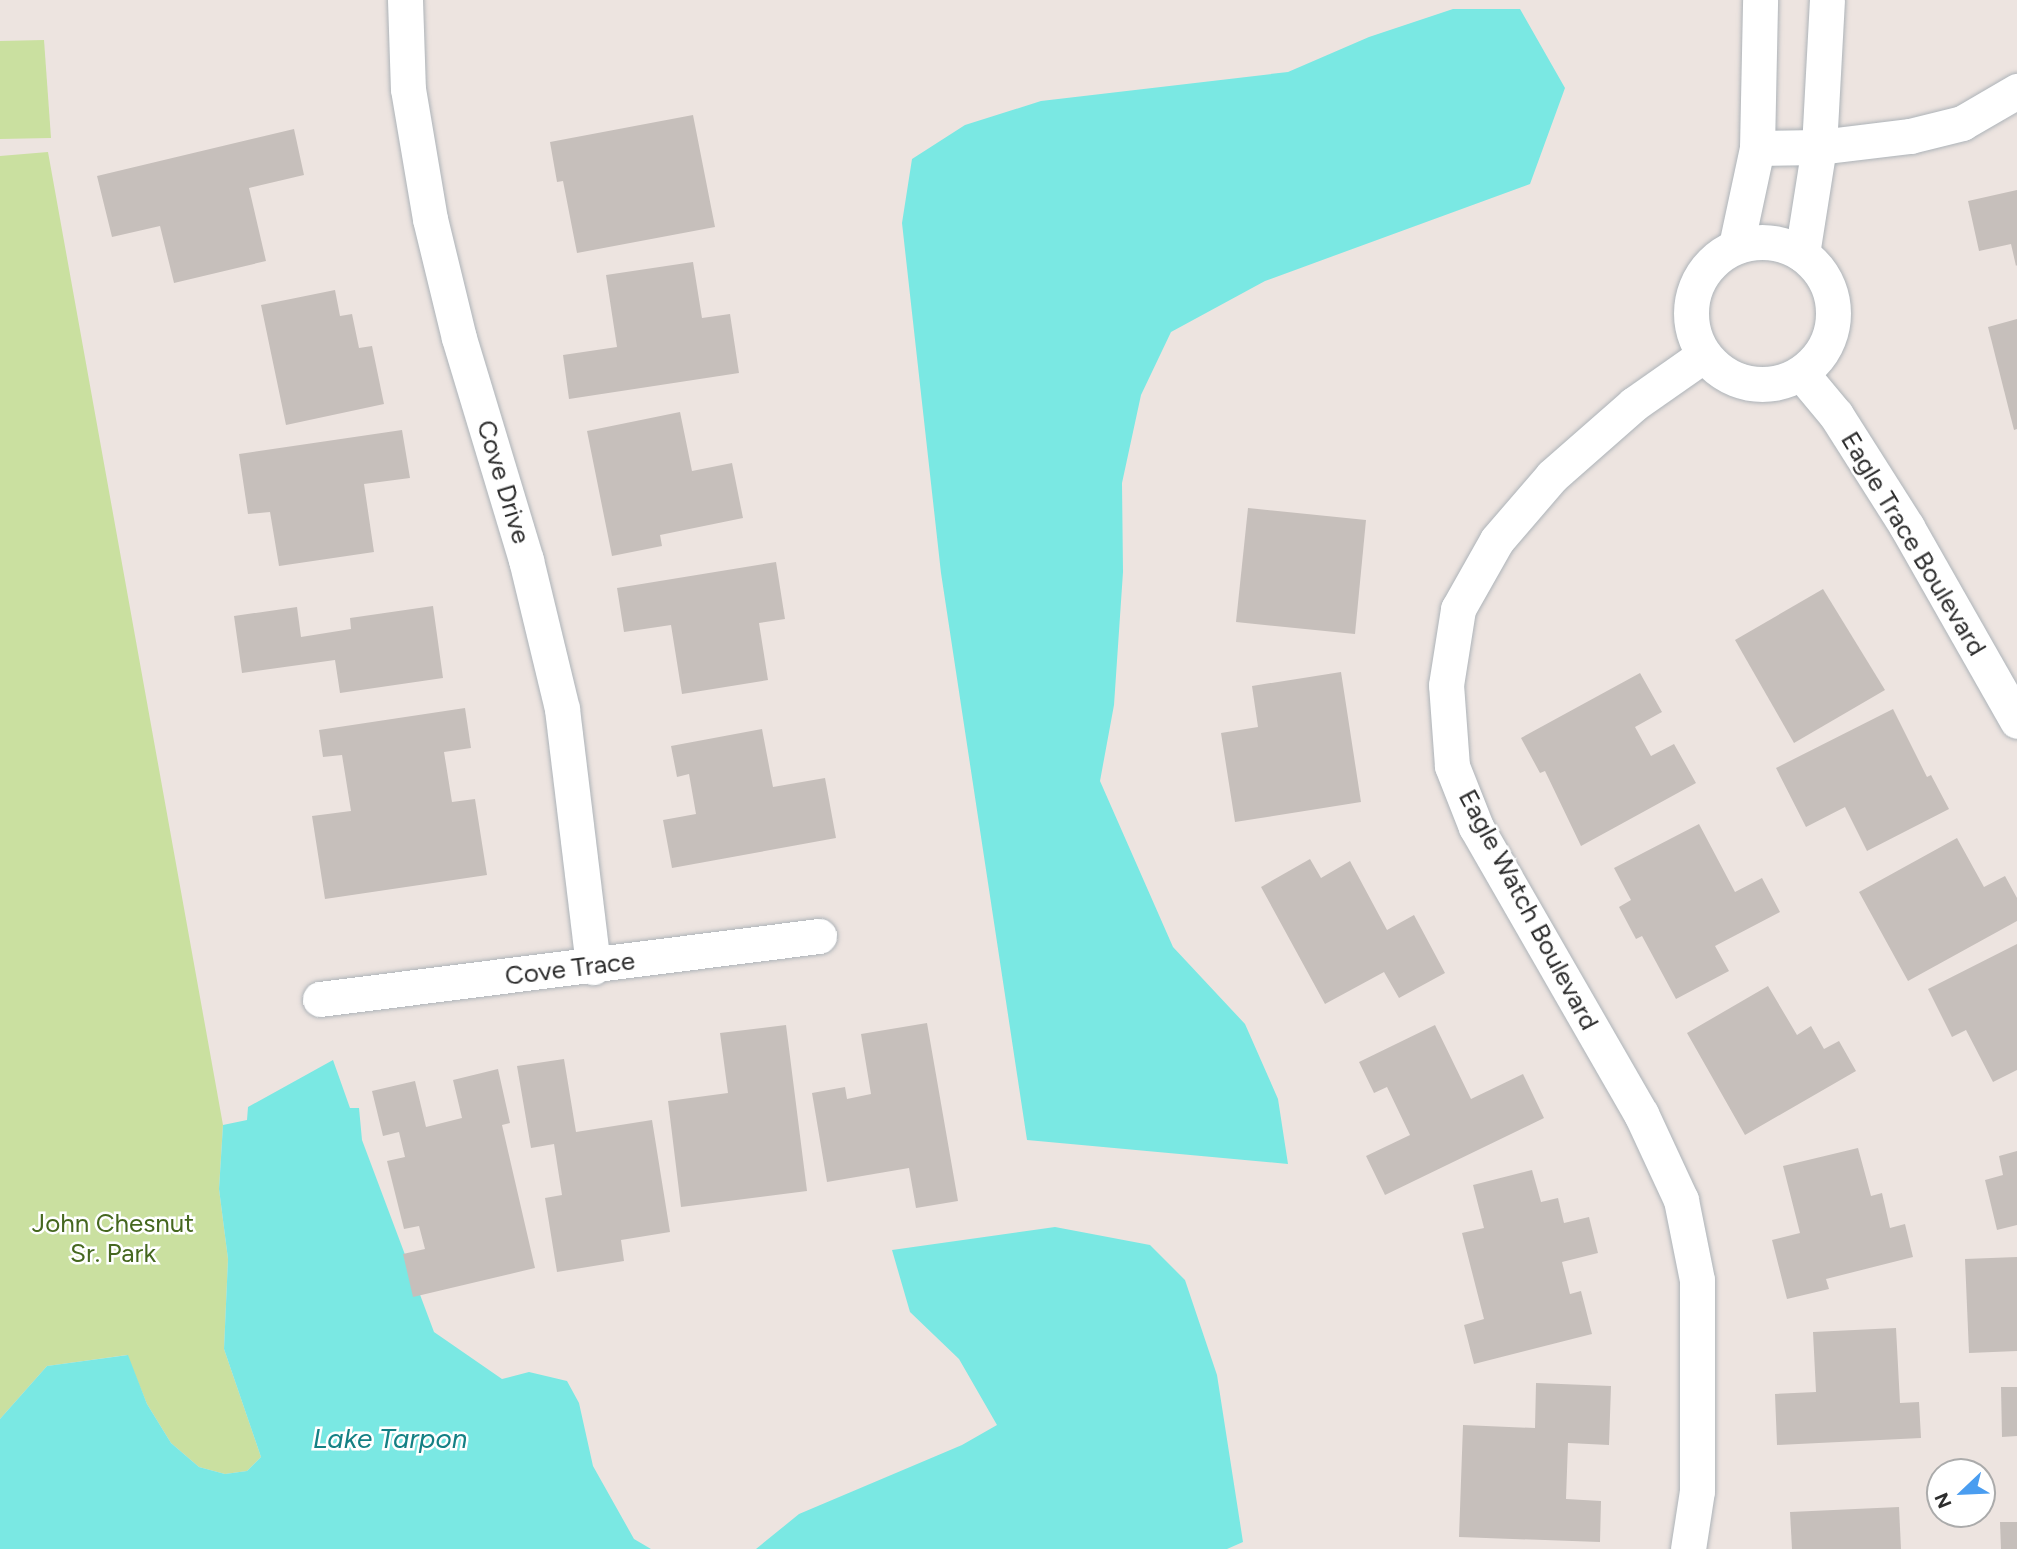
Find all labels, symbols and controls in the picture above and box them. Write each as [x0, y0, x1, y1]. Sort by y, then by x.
street label: Cove Drive [469, 417, 537, 547]
street label: Eagle Trace Boulevard [1834, 426, 1992, 662]
street label: Eagle Watch Boulevard [1451, 784, 1605, 1036]
street label: Cove Trace [503, 946, 637, 992]
park label: John Chesnut Sr. Park [32, 1208, 194, 1270]
water label: Lake Tarpon [313, 1421, 467, 1455]
north arrow [1926, 1458, 1996, 1528]
text: N [1930, 1489, 1957, 1512]

